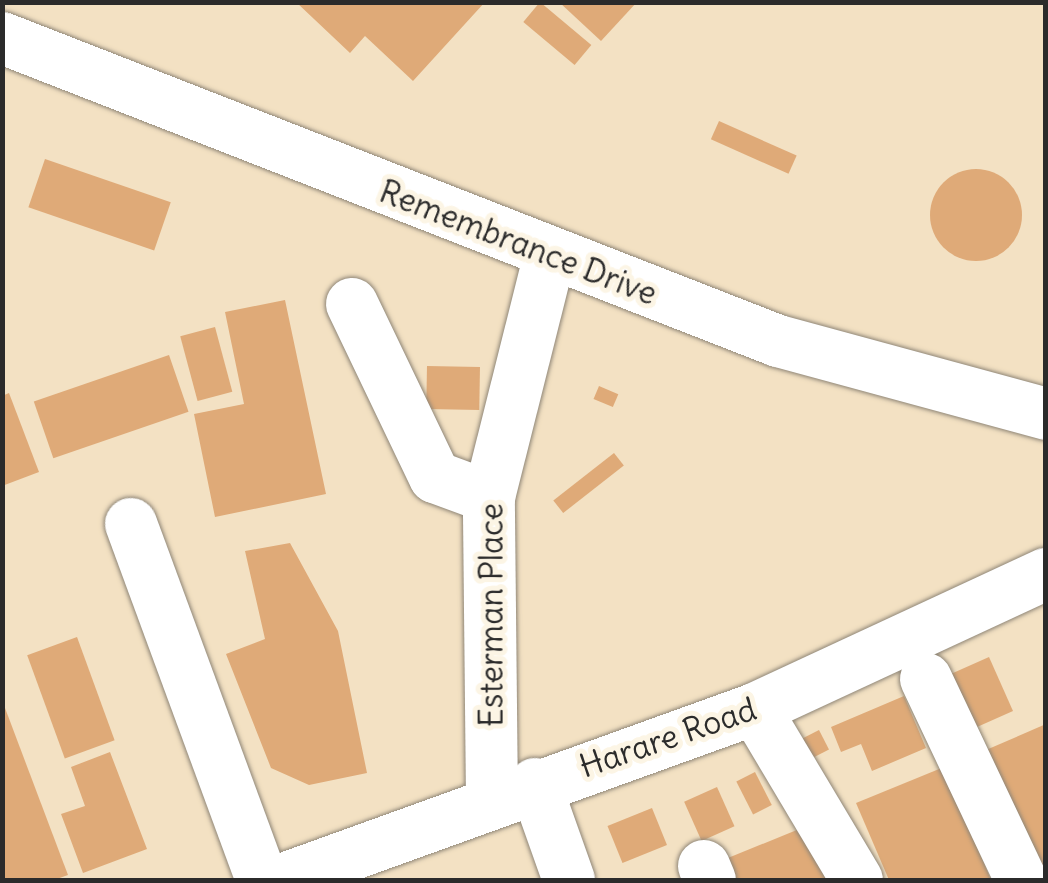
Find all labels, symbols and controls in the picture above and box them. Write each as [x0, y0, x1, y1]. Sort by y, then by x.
street label: Remembrance Drive [374, 172, 662, 314]
street label: Esterman Place [473, 503, 511, 727]
street label: Harare Road [575, 690, 761, 786]

